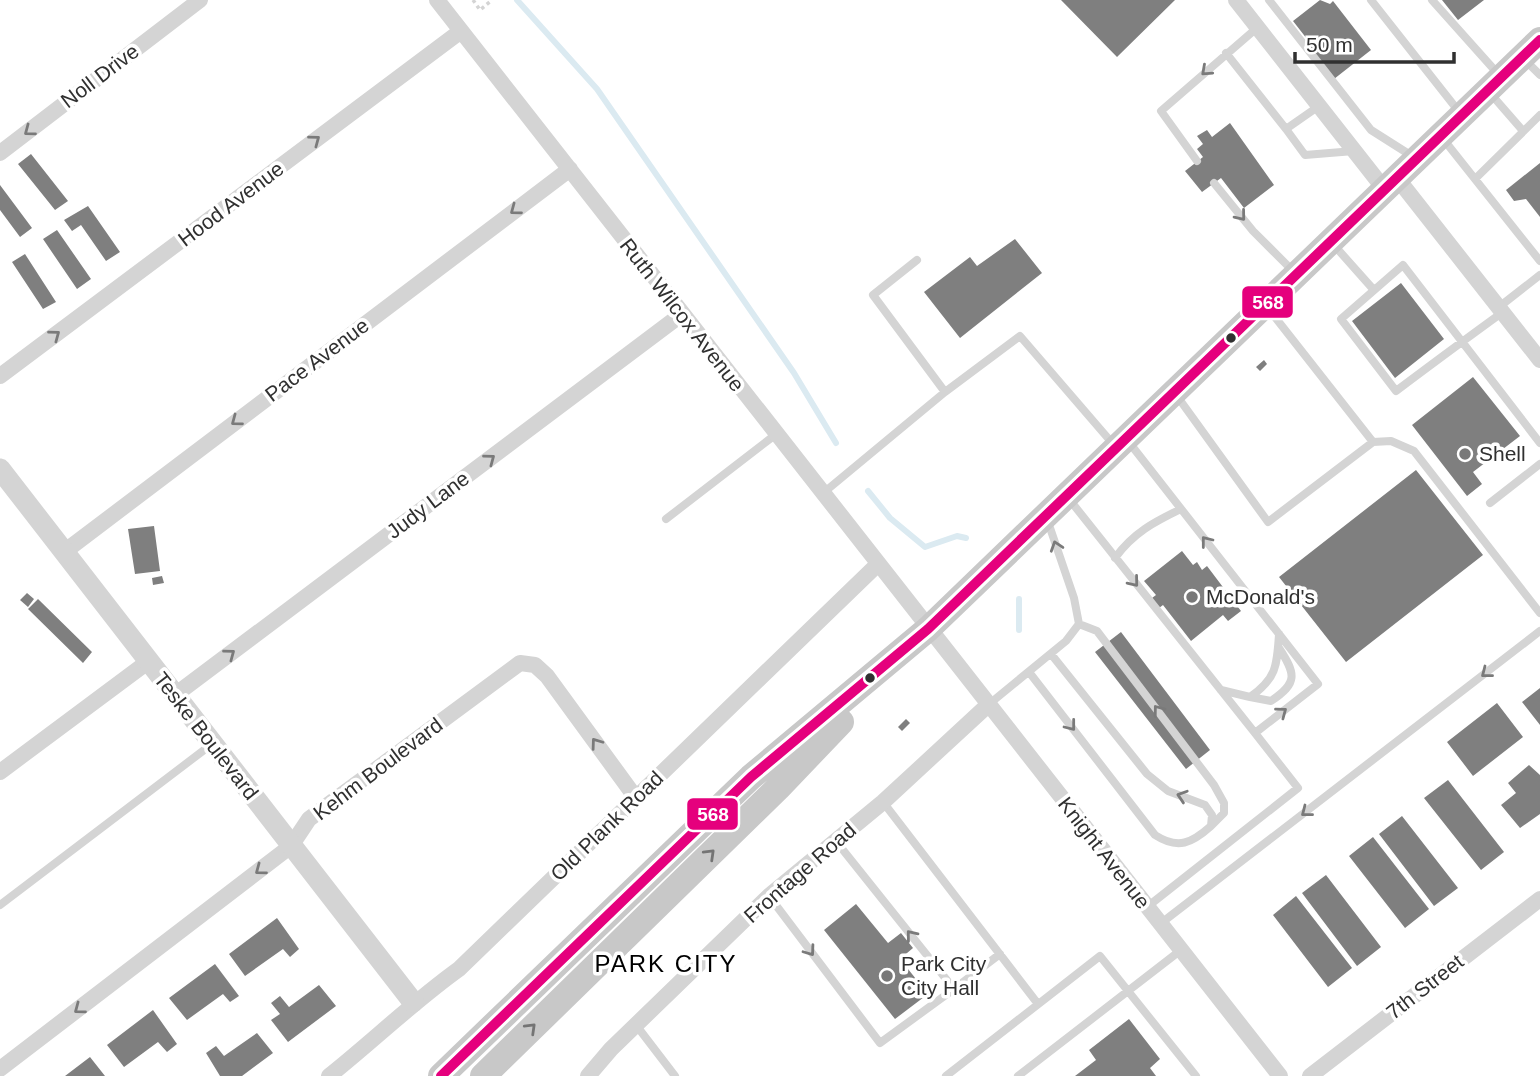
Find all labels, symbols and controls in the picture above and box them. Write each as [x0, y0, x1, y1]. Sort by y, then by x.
scale bar [1295, 21, 1454, 65]
text: 50 m [1306, 33, 1353, 56]
street label: Noll Drive [56, 39, 143, 112]
one-way arrow [1201, 63, 1214, 75]
one-way arrow [24, 122, 37, 135]
one-way arrow [307, 136, 320, 148]
street label: Hood Avenue [174, 157, 288, 251]
one-way arrow [511, 202, 523, 215]
one-way arrow [1233, 209, 1246, 221]
street label: Ruth Wilcox Avenue [616, 234, 749, 396]
line badge: 568 [1241, 285, 1294, 319]
text: 568 [1252, 292, 1284, 313]
street label: Pace Avenue [261, 313, 373, 406]
one-way arrow [47, 331, 59, 344]
unlabelled marker [1224, 331, 1238, 345]
one-way arrow [232, 413, 244, 426]
place label: Shell [1479, 442, 1526, 465]
marker: Shell [1457, 446, 1473, 462]
one-way arrow [482, 454, 495, 467]
street label: Judy Lane [382, 466, 473, 543]
one-way arrow [1202, 536, 1215, 549]
one-way arrow [1050, 541, 1065, 553]
one-way arrow [1126, 574, 1139, 586]
place label: McDonald's [1206, 585, 1315, 608]
marker: McDonald's [1184, 589, 1200, 605]
one-way arrow [222, 650, 234, 662]
one-way arrow [1481, 665, 1494, 678]
street label: Teske Boulevard [150, 667, 263, 804]
unlabelled marker [863, 671, 877, 685]
one-way arrow [1153, 706, 1166, 718]
one-way arrow [1274, 707, 1287, 720]
street label: Kehm Boulevard [309, 713, 447, 825]
one-way arrow [1062, 718, 1075, 731]
one-way arrow [591, 738, 604, 751]
street label: Old Plank Road [546, 766, 668, 885]
one-way arrow [1176, 790, 1188, 804]
street label: Knight Avenue [1054, 792, 1155, 913]
line badge: 568 [686, 797, 739, 831]
one-way arrow [1301, 803, 1313, 816]
text: 568 [697, 804, 729, 825]
street label: Frontage Road [739, 818, 860, 927]
one-way arrow [702, 850, 715, 863]
one-way arrow [255, 862, 267, 875]
one-way arrow [907, 930, 919, 943]
one-way arrow [802, 943, 814, 956]
street label: 7th Street [1382, 949, 1468, 1024]
district label: PARK CITY [595, 950, 737, 977]
place label: Park City City Hall [901, 952, 987, 999]
marker: Park City City Hall [879, 968, 895, 984]
one-way arrow [74, 1000, 87, 1013]
one-way arrow [523, 1024, 536, 1037]

